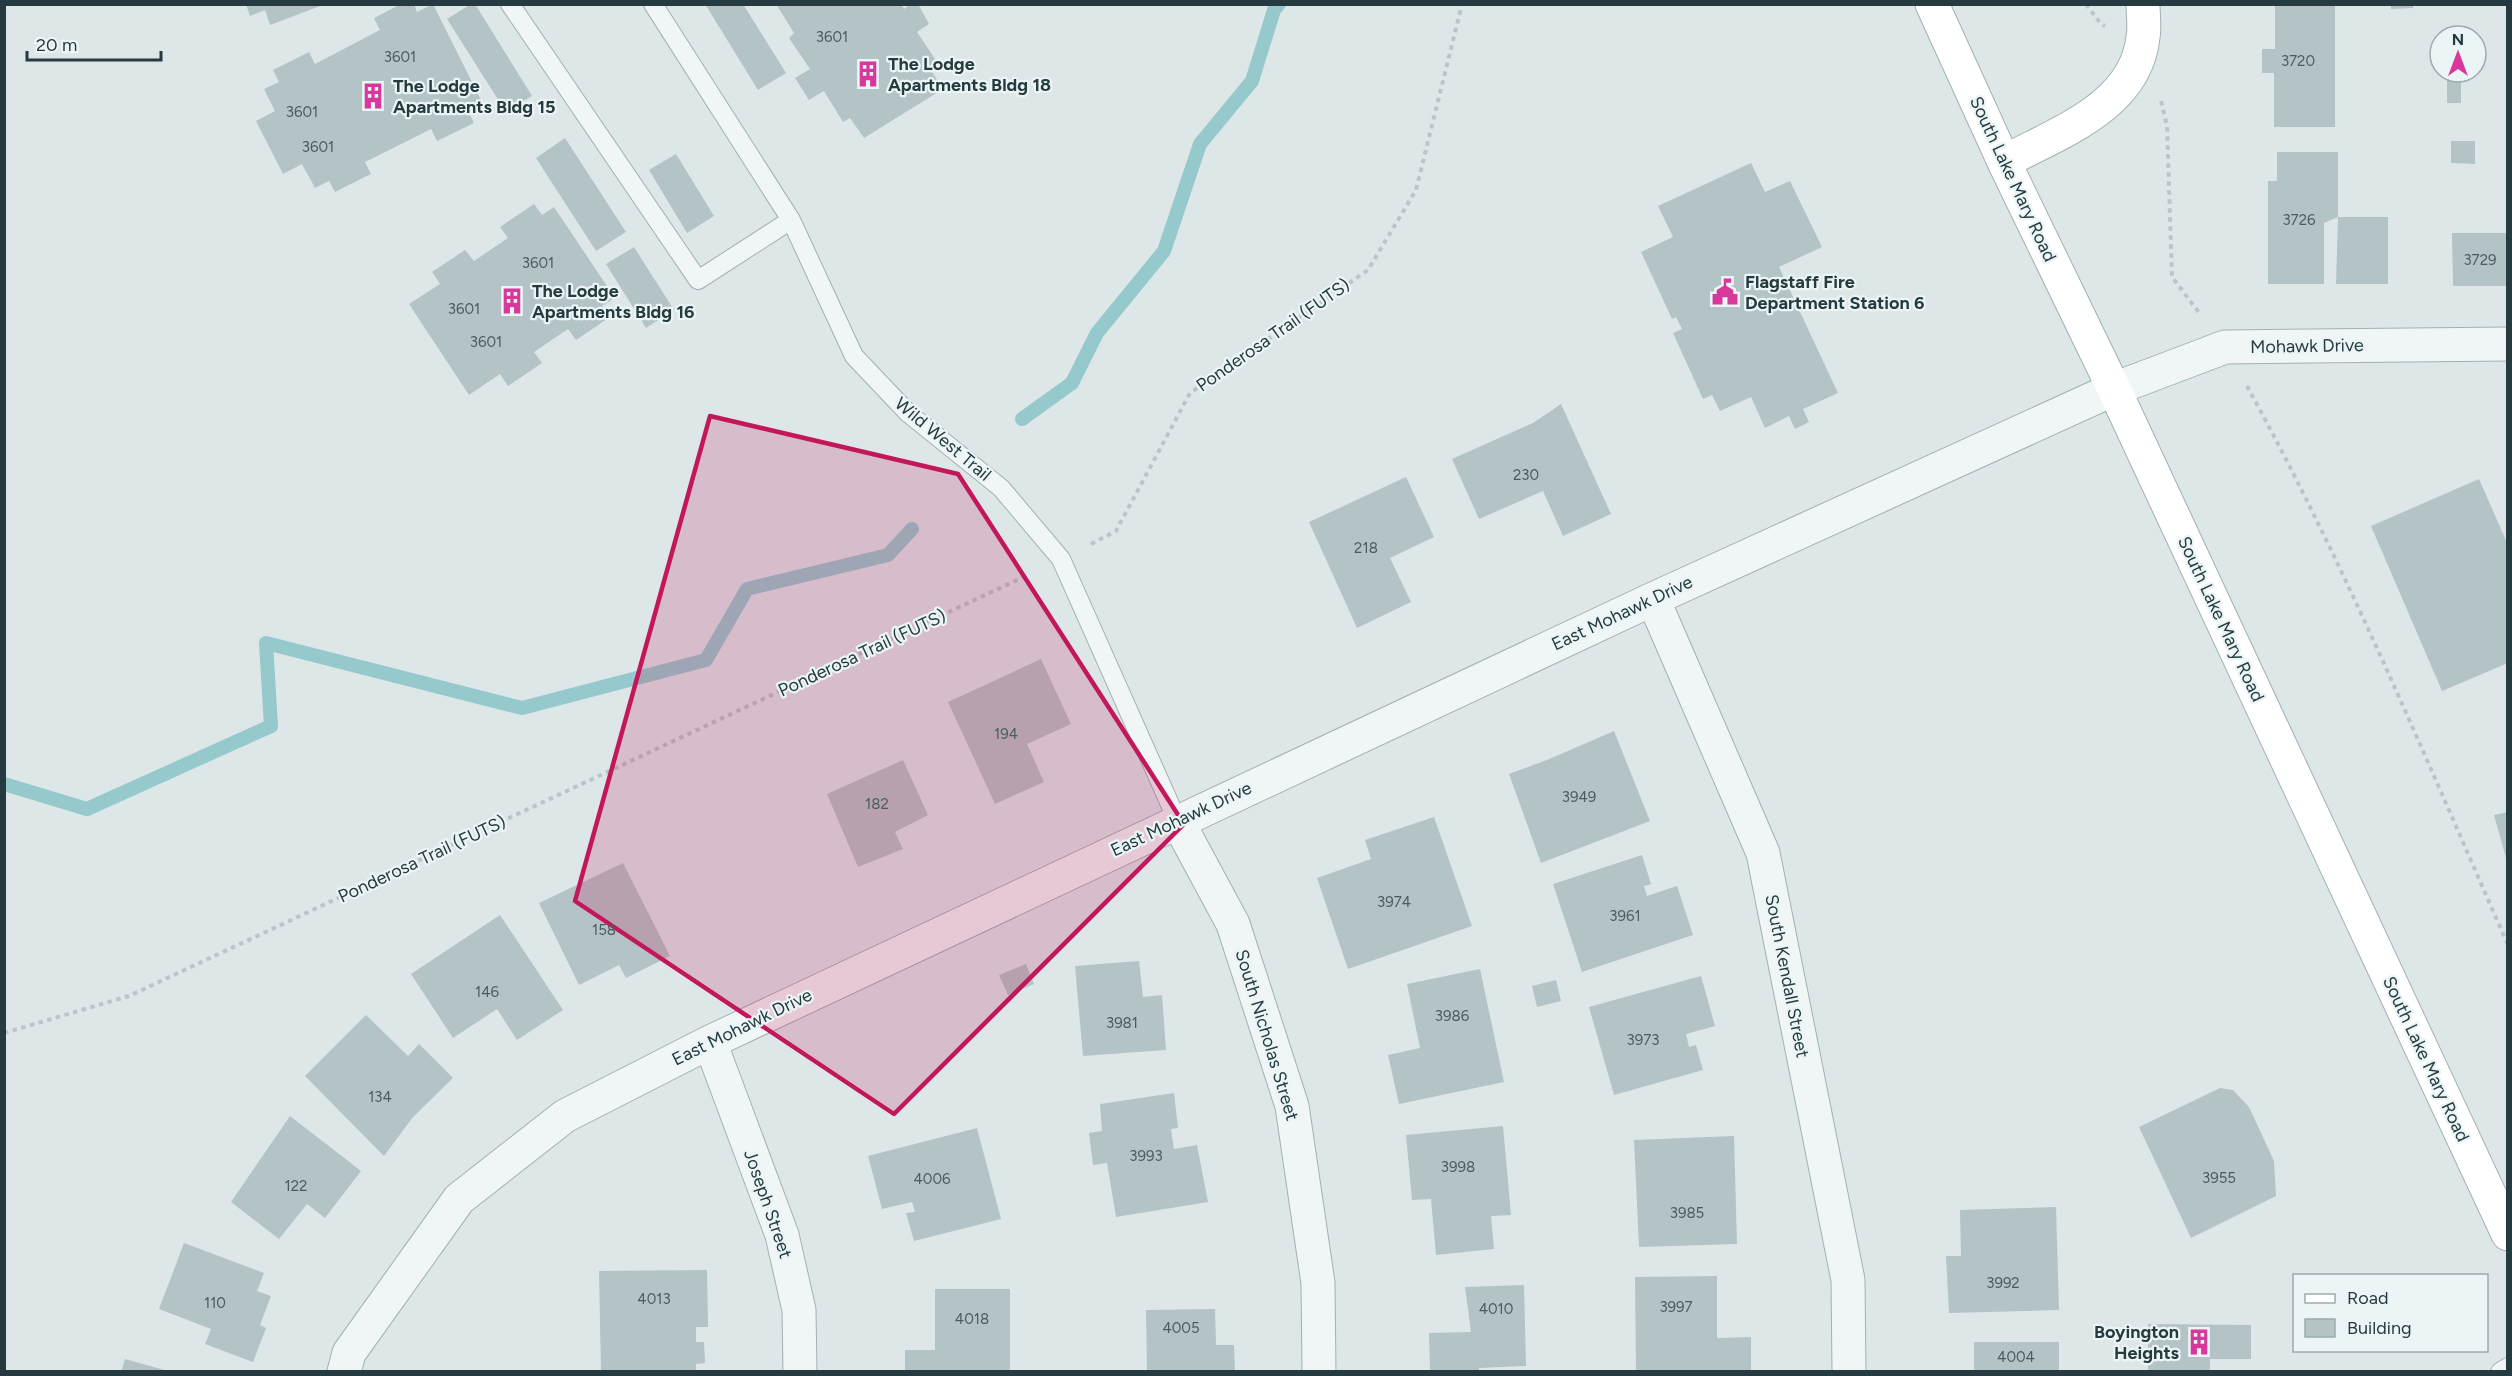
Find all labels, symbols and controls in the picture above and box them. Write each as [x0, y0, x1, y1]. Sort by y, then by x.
scale bar [27, 24, 160, 62]
north arrow [2428, 24, 2488, 84]
house number: 3601 [816, 28, 848, 46]
text: N [2452, 30, 2464, 49]
text: 20 m [36, 34, 77, 56]
house number: 3601 [384, 48, 416, 66]
house number: 3720 [2281, 52, 2315, 70]
place label: The Lodge Apartments Bldg 18 [888, 53, 1051, 96]
building icon: The Lodge Apartments Bldg 18 [853, 59, 883, 89]
place label: The Lodge Apartments Bldg 15 [393, 75, 555, 118]
building icon: The Lodge Apartments Bldg 15 [358, 81, 388, 111]
street label: South Lake Mary Road [1965, 93, 2061, 265]
house number: 3601 [286, 103, 318, 121]
house number: 3601 [302, 138, 334, 156]
house number: 3726 [2282, 211, 2316, 229]
house number: 3729 [2463, 251, 2497, 269]
house number: 3601 [522, 254, 554, 272]
place label: Flagstaff Fire Department Station 6 [1745, 271, 1924, 314]
street label: Ponderosa Trail (FUTS) [1192, 274, 1354, 396]
public building icon: Flagstaff Fire Department Station 6 [1710, 277, 1740, 307]
place label: The Lodge Apartments Bldg 16 [532, 280, 694, 323]
building icon: The Lodge Apartments Bldg 16 [497, 286, 527, 316]
house number: 3601 [448, 300, 480, 318]
house number: 3601 [470, 333, 502, 351]
street label: Mohawk Drive [2250, 334, 2364, 358]
street label: Wild West Trail [890, 392, 996, 486]
house number: 230 [1513, 466, 1539, 484]
street label: South Lake Mary Road [2173, 533, 2269, 705]
house number: 218 [1354, 539, 1378, 557]
street label: East Mohawk Drive [1548, 571, 1696, 655]
street label: Ponderosa Trail (FUTS) [775, 604, 949, 702]
house number: 194 [994, 725, 1018, 743]
street label: East Mohawk Drive [1107, 777, 1255, 861]
house number: 3949 [1562, 788, 1596, 806]
house number: 182 [865, 795, 889, 813]
street label: Ponderosa Trail (FUTS) [335, 810, 509, 908]
street label: South Kendall Street [1760, 892, 1814, 1060]
house number: 3974 [1377, 893, 1411, 911]
house number: 3961 [1609, 907, 1641, 925]
house number: 158 [592, 921, 616, 939]
street label: South Nicholas Street [1231, 947, 1304, 1123]
street label: South Lake Mary Road [2378, 973, 2474, 1145]
house number: 146 [475, 983, 500, 1001]
street label: East Mohawk Drive [668, 983, 816, 1070]
house number: 3986 [1435, 1007, 1470, 1025]
house number: 3981 [1106, 1014, 1138, 1032]
house number: 3973 [1627, 1031, 1659, 1049]
house number: 134 [368, 1088, 392, 1106]
street label: Joseph Street [739, 1147, 797, 1261]
house number: 3993 [1129, 1147, 1163, 1165]
house number: 3998 [1441, 1158, 1475, 1176]
house number: 3955 [2202, 1169, 2236, 1187]
house number: 4006 [913, 1170, 951, 1188]
house number: 122 [285, 1177, 307, 1195]
house number: 3985 [1670, 1204, 1704, 1222]
house number: 3992 [1986, 1274, 2020, 1292]
legend [2293, 1274, 2488, 1352]
text: Road [2347, 1287, 2388, 1309]
house number: 4013 [637, 1290, 671, 1308]
house number: 110 [204, 1294, 226, 1312]
house number: 3997 [1659, 1298, 1693, 1316]
house number: 4010 [1479, 1300, 1513, 1318]
house number: 4018 [955, 1310, 989, 1328]
text: Building [2347, 1317, 2412, 1339]
house number: 4005 [1162, 1319, 1200, 1337]
place label: Boyington Heights [2094, 1321, 2180, 1364]
building icon: Boyington Heights [2184, 1327, 2214, 1357]
house number: 4004 [1997, 1348, 2035, 1366]

